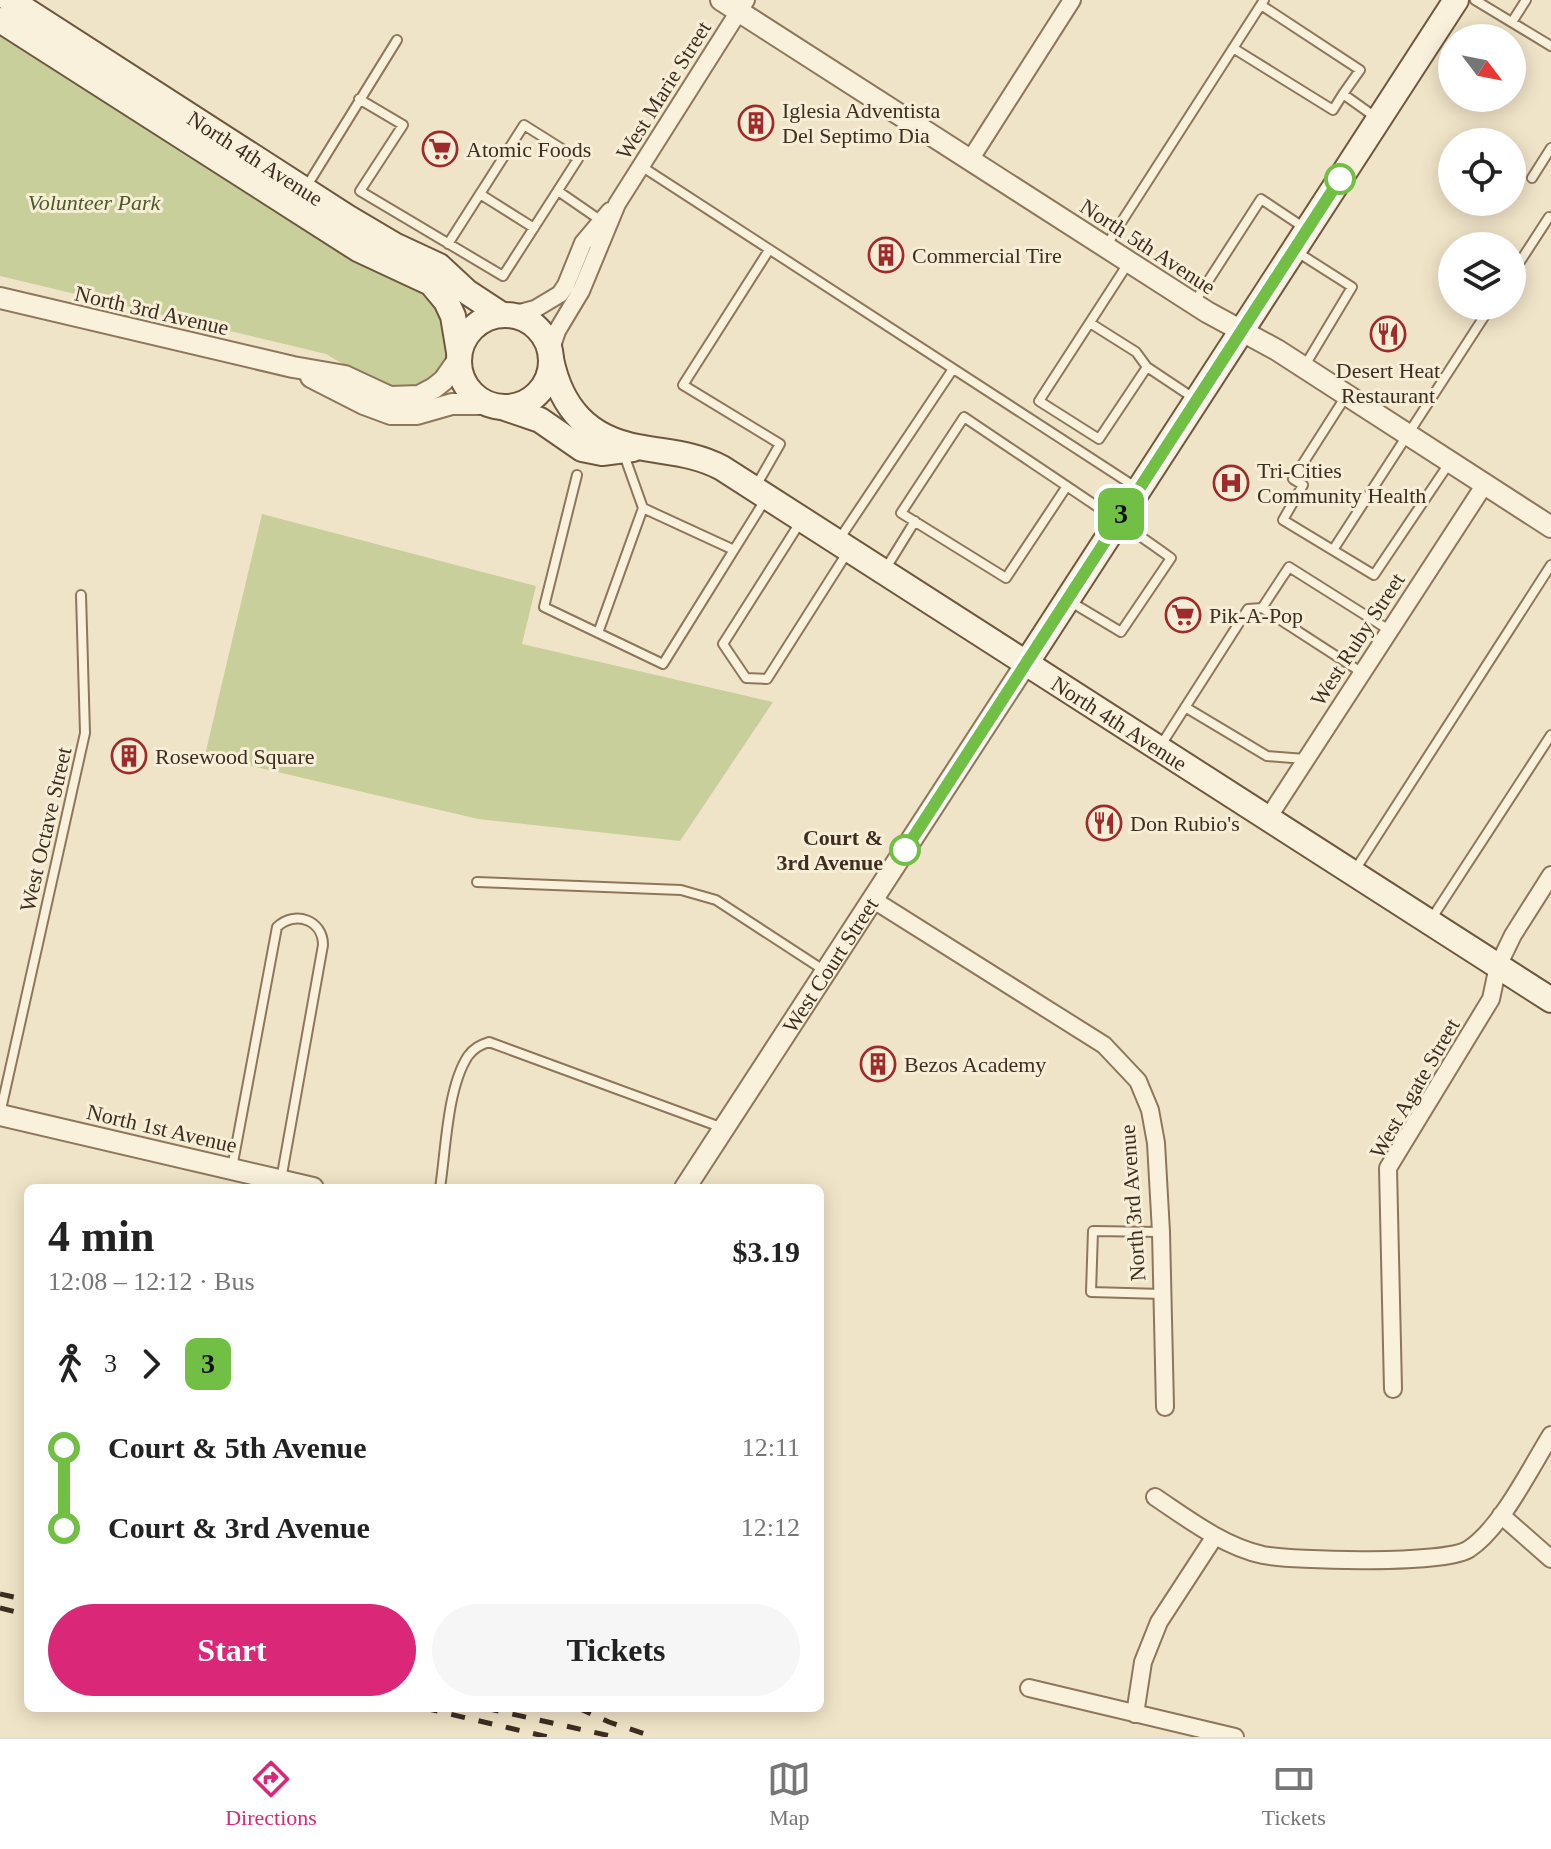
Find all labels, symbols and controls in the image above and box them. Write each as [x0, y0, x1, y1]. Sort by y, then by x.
street label: West Marie Street [611, 17, 716, 164]
north arrow [1438, 24, 1526, 112]
map controls [1438, 24, 1526, 320]
place label: Iglesia Adventista Del Septimo Dia [782, 98, 940, 148]
building icon: Iglesia Adventista Del Septimo Dia [737, 104, 775, 142]
street label: North 4th Avenue [183, 106, 328, 211]
button: locate [1438, 128, 1526, 216]
supermarket icon: Atomic Foods [421, 130, 459, 168]
place label: Atomic Foods [466, 137, 591, 162]
unlabelled marker [1325, 164, 1355, 194]
park label: Volunteer Park [28, 190, 162, 215]
street label: North 5th Avenue [1075, 193, 1220, 299]
button: layers [1438, 232, 1526, 320]
building icon: Commercial Tire [867, 236, 905, 274]
place label: Commercial Tire [912, 243, 1062, 268]
street label: North 3rd Avenue [72, 281, 231, 340]
restaurant icon: Desert Heat Restaurant [1369, 315, 1407, 353]
place label: Desert Heat Restaurant [1336, 358, 1440, 408]
place label: Tri-Cities Community Health [1257, 458, 1426, 508]
hospital icon: Tri-Cities Community Health [1212, 464, 1250, 502]
line badge: 3 [1095, 488, 1147, 540]
text: 3 [1114, 498, 1128, 529]
street label: West Ruby Street [1305, 568, 1410, 710]
supermarket icon: Pik-A-Pop [1164, 596, 1202, 634]
place label: Pik-A-Pop [1209, 603, 1303, 628]
street label: North 4th Avenue [1047, 671, 1192, 776]
building icon: Rosewood Square [110, 737, 148, 775]
street label: West Octave Street [14, 744, 77, 914]
place label: Rosewood Square [155, 744, 314, 769]
restaurant icon: Don Rubio's [1085, 804, 1123, 842]
place label: Don Rubio's [1130, 811, 1240, 836]
place label: Court & 3rd Avenue [776, 825, 883, 875]
marker: Court & 3rd Avenue [890, 835, 920, 865]
street label: West Court Street [777, 893, 883, 1037]
street label: West Agate Street [1364, 1014, 1465, 1163]
building icon: Bezos Academy [859, 1045, 897, 1083]
place label: Bezos Academy [904, 1052, 1046, 1077]
street label: North 1st Avenue [84, 1099, 240, 1158]
street label: North 3rd Avenue [1115, 1124, 1150, 1282]
text: 4 min [48, 1212, 154, 1261]
text: $3.19 [733, 1235, 800, 1268]
text: 12:08 – 12:12 · Bus [48, 1267, 255, 1296]
icon: walk [48, 1342, 92, 1386]
icon: forward [129, 1342, 173, 1386]
text: 3 [201, 1348, 215, 1379]
text: 3 [104, 1349, 117, 1378]
text: Court & 5th Avenue [108, 1431, 367, 1464]
text: 12:11 [742, 1433, 800, 1462]
text: Court & 3rd Avenue [108, 1511, 370, 1544]
text: 12:12 [741, 1513, 800, 1542]
button: Start [48, 1604, 416, 1696]
button: Tickets [432, 1604, 800, 1696]
tab: Directions [225, 1757, 317, 1831]
tab: Map [767, 1757, 811, 1831]
tab: Tickets [1262, 1757, 1326, 1831]

